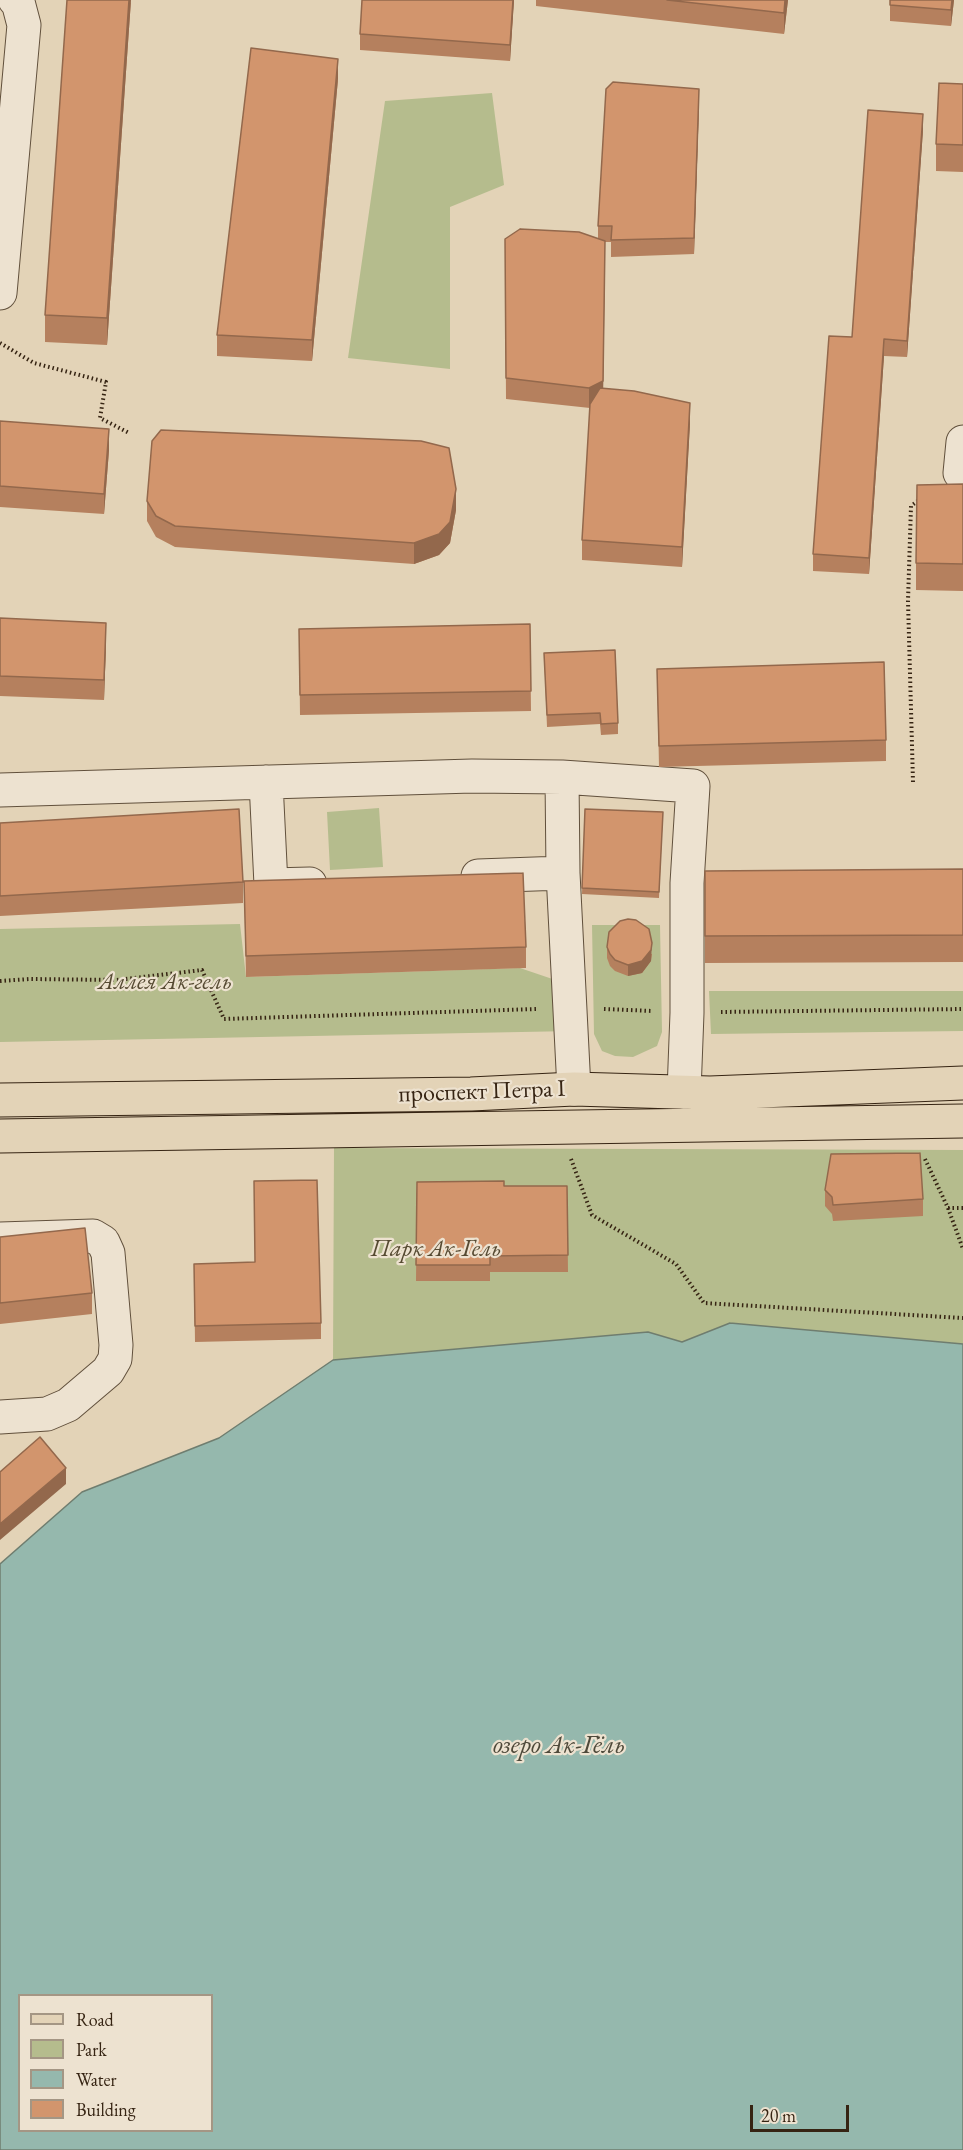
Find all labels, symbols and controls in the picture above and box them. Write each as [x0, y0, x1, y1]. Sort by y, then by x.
park label: Аллея Ак-гель [98, 968, 232, 996]
street label: проспект Петра I [398, 1075, 566, 1109]
park label: Парк Ак-Гель [371, 1235, 501, 1263]
water label: озеро Ак-Гёль [493, 1730, 625, 1762]
legend [18, 1994, 213, 2132]
text: Road [76, 2008, 114, 2031]
text: Park [76, 2038, 107, 2061]
text: Water [76, 2068, 117, 2091]
scale bar [753, 2093, 852, 2131]
text: Building [76, 2098, 136, 2121]
text: 20 m [761, 2104, 796, 2127]

